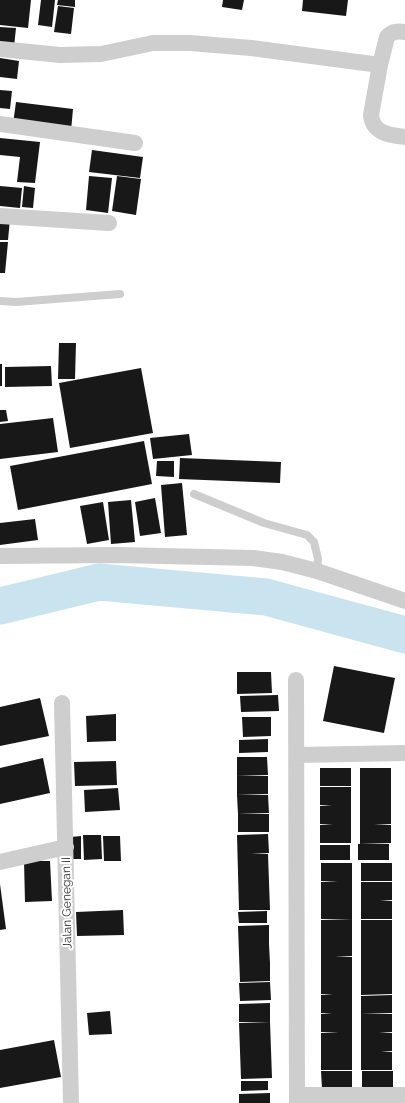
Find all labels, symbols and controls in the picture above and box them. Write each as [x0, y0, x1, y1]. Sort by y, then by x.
street label: Jalan Genegan II [59, 857, 75, 949]

